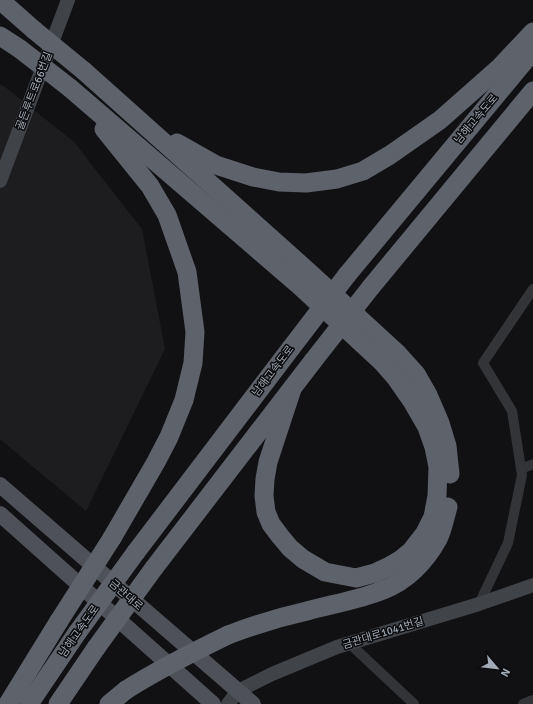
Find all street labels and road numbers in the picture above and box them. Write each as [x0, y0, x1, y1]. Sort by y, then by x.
street label: 골든루트로66번길 [13, 50, 55, 132]
street label: 남해고속도로 [452, 92, 500, 146]
street label: 남해고속도로 [250, 343, 296, 399]
street label: 금관대로 [106, 577, 146, 613]
street label: 남해고속도로 [56, 602, 102, 660]
street label: 금관대로1041번길 [341, 614, 425, 652]

